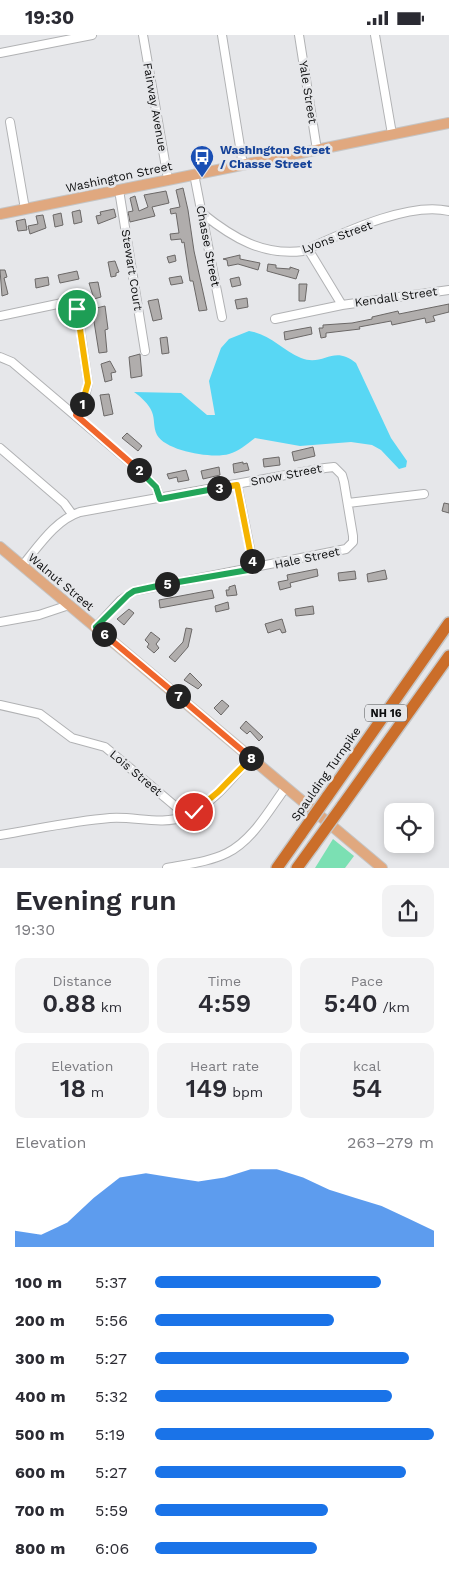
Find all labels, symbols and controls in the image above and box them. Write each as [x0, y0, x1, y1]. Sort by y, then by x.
text: 19:30 [25, 6, 74, 29]
street label: Yale Street [296, 60, 320, 124]
street label: Fairway Avenue [140, 62, 170, 153]
place label: Washington Street / Chasse Street [220, 143, 331, 171]
bus stop icon: Washington Street / Chasse Street [189, 144, 215, 178]
street label: Washington Street [64, 159, 174, 195]
street label: Chasse Street [193, 204, 223, 288]
street label: Lyons Street [300, 218, 374, 256]
street label: Stewart Court [119, 228, 145, 312]
street label: Kendall Street [354, 284, 438, 310]
pin [56, 288, 98, 330]
icon: arrive [63, 295, 91, 323]
pin: 1 [70, 391, 94, 417]
text: 1 [79, 396, 86, 412]
pin: 2 [126, 457, 152, 483]
street label: Snow Street [249, 461, 323, 489]
text: 2 [135, 462, 144, 478]
pin: 3 [206, 475, 232, 501]
text: 3 [215, 480, 224, 496]
street label: Hale Street [273, 544, 341, 572]
pin: 4 [240, 549, 264, 573]
street label: Walnut Street [25, 550, 97, 614]
text: 4 [248, 553, 257, 569]
pin: 5 [154, 571, 180, 597]
text: 5 [163, 576, 172, 592]
pin: 6 [92, 621, 116, 647]
text: 6 [100, 626, 109, 642]
pin: 7 [166, 683, 190, 709]
text: 7 [174, 688, 183, 704]
road number: NH 16 [365, 705, 407, 721]
street label: Spaulding Turnpike [288, 724, 364, 824]
pin: 8 [238, 745, 264, 771]
street label: Lois Street [107, 747, 165, 799]
text: 8 [247, 750, 256, 766]
pin [173, 791, 215, 833]
icon: check [180, 798, 208, 826]
map controls [384, 803, 434, 853]
button: locate [384, 803, 434, 853]
text: Evening run [15, 884, 176, 917]
button: share [382, 885, 434, 937]
text: 19:30 [15, 920, 55, 939]
text: Distance [52, 973, 112, 989]
text: Time [208, 973, 241, 989]
text: Pace [351, 973, 383, 989]
text: 0.88 [42, 989, 96, 1018]
text: 4:59 [198, 989, 251, 1018]
text: 5:40 [324, 989, 378, 1018]
text: km [96, 999, 122, 1015]
text: /km [378, 999, 410, 1015]
text: Elevation [51, 1058, 113, 1074]
text: Heart rate [190, 1058, 259, 1074]
text: kcal [353, 1058, 381, 1074]
text: 18 [60, 1074, 86, 1103]
text: 149 [186, 1074, 227, 1103]
text: 54 [352, 1074, 382, 1103]
text: m [86, 1084, 104, 1100]
text: bpm [227, 1084, 263, 1100]
text: Elevation [15, 1133, 86, 1152]
text: 263–279 m [347, 1133, 434, 1152]
text: 100 m [15, 1273, 62, 1292]
text: 5:37 [95, 1273, 127, 1292]
text: 200 m [15, 1311, 65, 1330]
text: 5:56 [95, 1311, 128, 1330]
text: 300 m [15, 1349, 65, 1368]
text: 5:27 [95, 1349, 127, 1368]
text: 400 m [15, 1387, 66, 1406]
text: 5:32 [95, 1387, 128, 1406]
text: 500 m [15, 1425, 65, 1444]
text: 5:19 [95, 1425, 125, 1444]
text: 600 m [15, 1463, 65, 1482]
text: 5:27 [95, 1463, 127, 1482]
text: 700 m [15, 1501, 65, 1520]
text: 5:59 [95, 1501, 128, 1520]
text: 800 m [15, 1539, 65, 1558]
text: 6:06 [95, 1539, 129, 1558]

